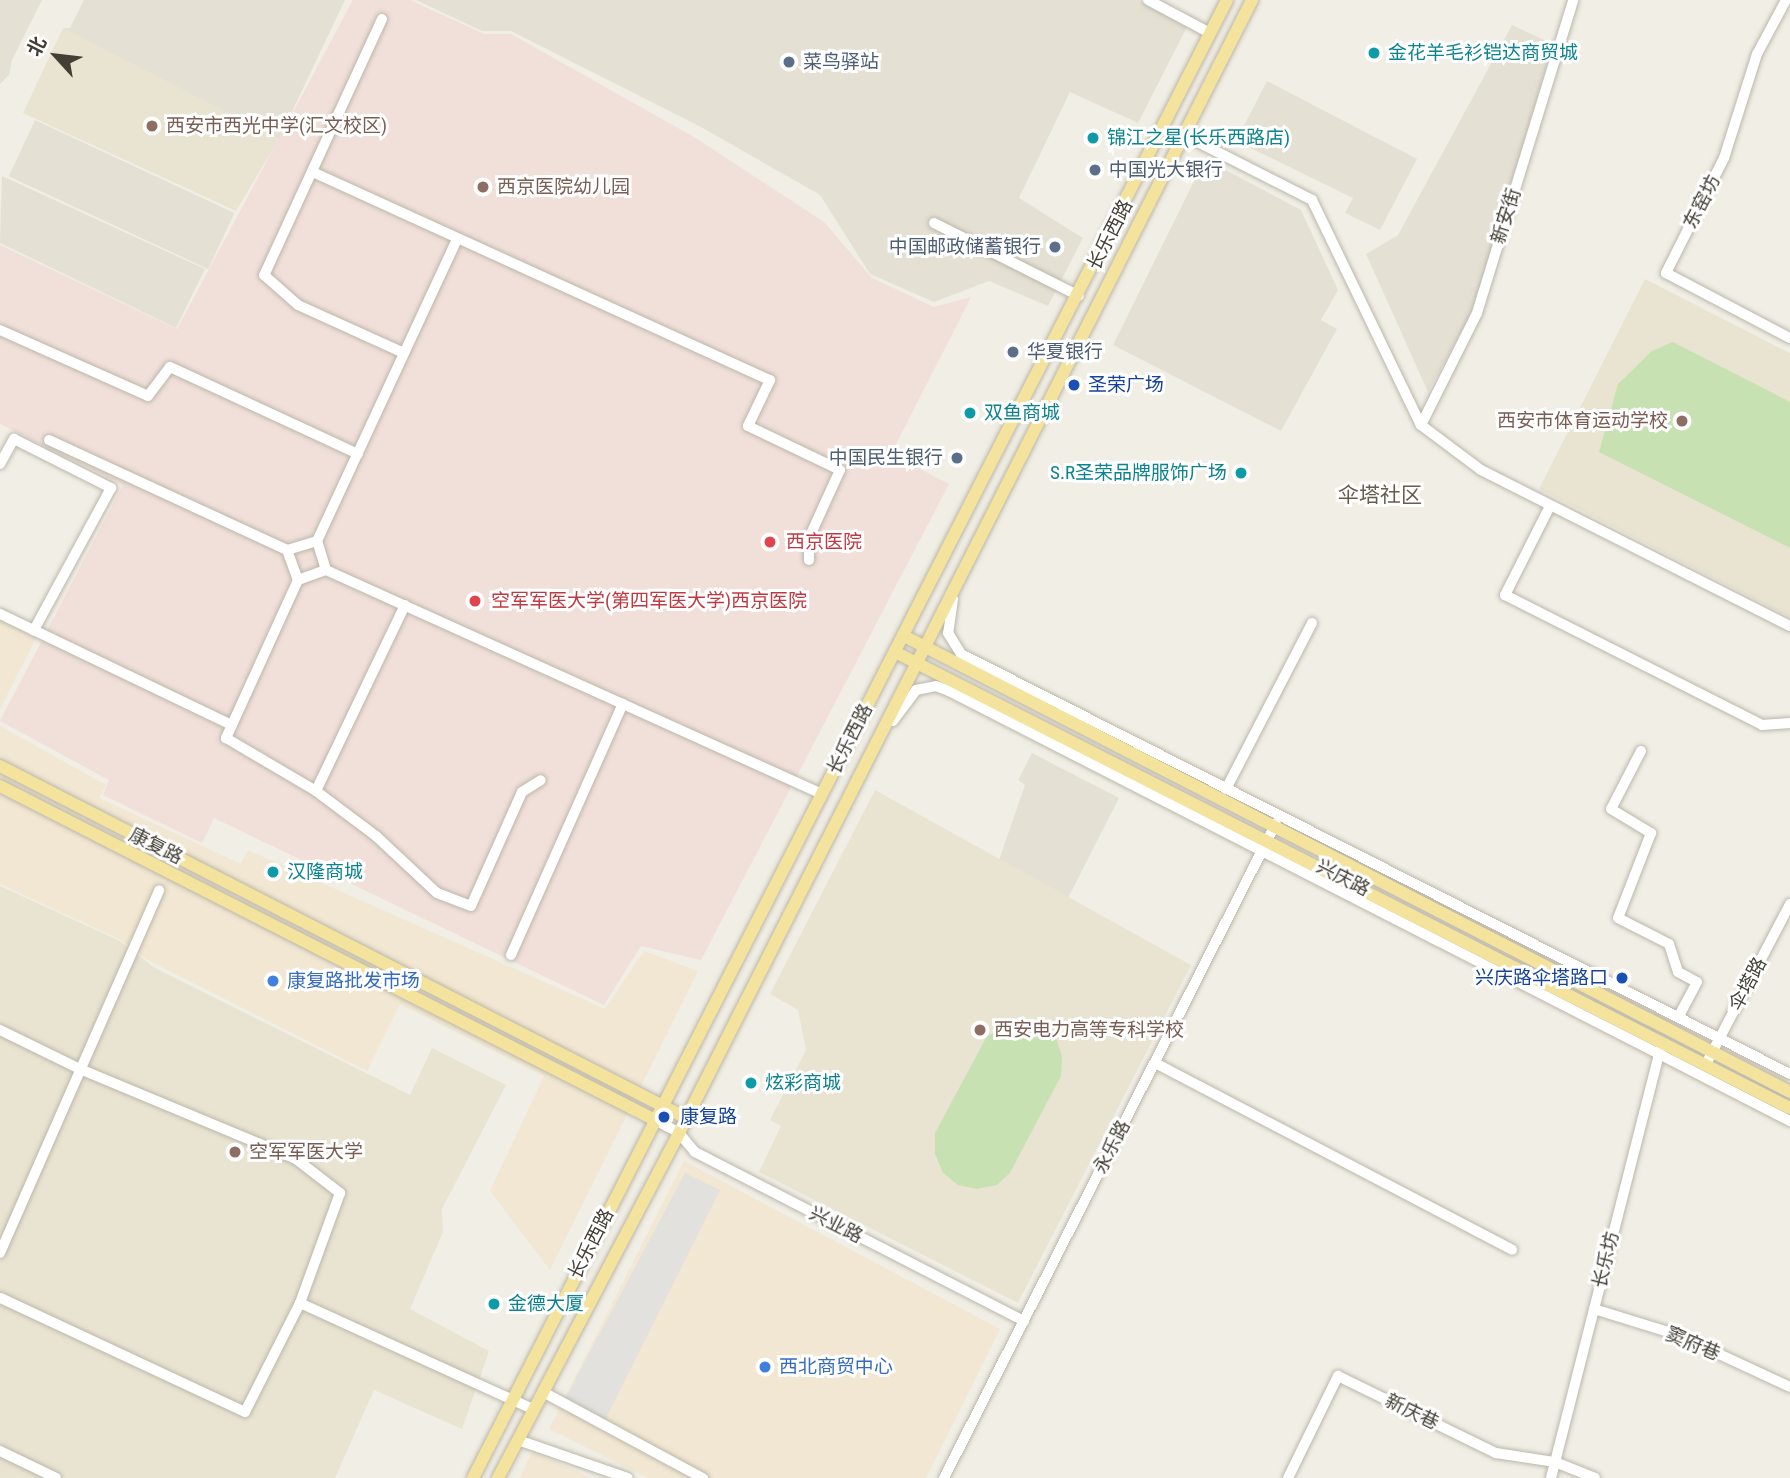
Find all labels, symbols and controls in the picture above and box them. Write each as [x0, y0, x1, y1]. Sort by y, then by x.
north arrow [21, 21, 91, 91]
text: 北 [22, 33, 51, 60]
place label: 金花羊毛衫铠达商贸城 [1388, 42, 1578, 64]
marker: 金花羊毛衫铠达商贸城 [1366, 45, 1382, 61]
place label: 菜鸟驿站 [803, 51, 879, 73]
marker: 菜鸟驿站 [781, 54, 797, 70]
place label: 西安市西光中学(汇文校区) [166, 115, 387, 137]
marker: 西安市西光中学(汇文校区) [144, 118, 160, 134]
place label: 锦江之星(长乐西路店) [1107, 127, 1290, 149]
marker: 锦江之星(长乐西路店) [1085, 130, 1101, 146]
place label: 中国光大银行 [1109, 159, 1223, 181]
marker: 中国光大银行 [1087, 162, 1103, 178]
street label: 东窑坊 [1679, 171, 1725, 233]
place label: 西京医院幼儿园 [497, 176, 630, 198]
marker: 西京医院幼儿园 [475, 179, 491, 195]
street label: 新安街 [1487, 185, 1525, 247]
street label: 长乐西路 [1083, 196, 1137, 274]
place label: 中国邮政储蓄银行 [889, 236, 1041, 258]
marker: 中国邮政储蓄银行 [1047, 239, 1063, 255]
place label: 华夏银行 [1027, 341, 1103, 363]
marker: 华夏银行 [1005, 344, 1021, 360]
place label: 圣荣广场 [1088, 374, 1164, 396]
marker: 圣荣广场 [1066, 377, 1082, 393]
place label: 双鱼商城 [984, 402, 1060, 424]
marker: 双鱼商城 [962, 405, 978, 421]
place label: 西安市体育运动学校 [1497, 410, 1668, 432]
marker: 西安市体育运动学校 [1674, 413, 1690, 429]
place label: 中国民生银行 [829, 447, 943, 469]
marker: 中国民生银行 [949, 450, 965, 466]
place label: S.R圣荣品牌服饰广场 [1050, 462, 1227, 484]
marker: S.R圣荣品牌服饰广场 [1233, 465, 1249, 481]
district label: 伞塔社区 [1338, 482, 1422, 508]
place label: 西京医院 [786, 531, 862, 553]
marker: 西京医院 [760, 532, 780, 552]
place label: 空军军医大学(第四军医大学)西京医院 [491, 590, 807, 612]
marker: 空军军医大学(第四军医大学)西京医院 [465, 591, 485, 611]
street label: 长乐西路 [823, 700, 877, 778]
street label: 康复路 [125, 823, 187, 869]
street label: 兴庆路 [1312, 855, 1374, 901]
place label: 汉隆商城 [287, 861, 363, 883]
marker: 汉隆商城 [265, 864, 281, 880]
street label: 伞塔路 [1725, 953, 1771, 1015]
place label: 兴庆路伞塔路口 [1475, 967, 1608, 989]
place label: 康复路批发市场 [287, 970, 420, 992]
marker: 兴庆路伞塔路口 [1614, 970, 1630, 986]
marker: 康复路批发市场 [265, 973, 281, 989]
place label: 西安电力高等专科学校 [994, 1019, 1184, 1041]
marker: 西安电力高等专科学校 [972, 1022, 988, 1038]
place label: 炫彩商城 [765, 1072, 841, 1094]
marker: 炫彩商城 [743, 1075, 759, 1091]
place label: 康复路 [680, 1106, 737, 1128]
marker: 康复路 [654, 1107, 674, 1127]
street label: 永乐路 [1089, 1116, 1135, 1178]
place label: 空军军医大学 [249, 1141, 363, 1163]
marker: 空军军医大学 [227, 1144, 243, 1160]
street label: 兴业路 [805, 1202, 867, 1248]
street label: 长乐西路 [564, 1205, 618, 1283]
street label: 长乐坊 [1588, 1230, 1624, 1290]
place label: 金德大厦 [508, 1293, 584, 1315]
marker: 金德大厦 [486, 1296, 502, 1312]
street label: 窦府巷 [1662, 1322, 1724, 1366]
place label: 西北商贸中心 [779, 1356, 893, 1378]
marker: 西北商贸中心 [757, 1359, 773, 1375]
street label: 新庆巷 [1381, 1389, 1443, 1435]

